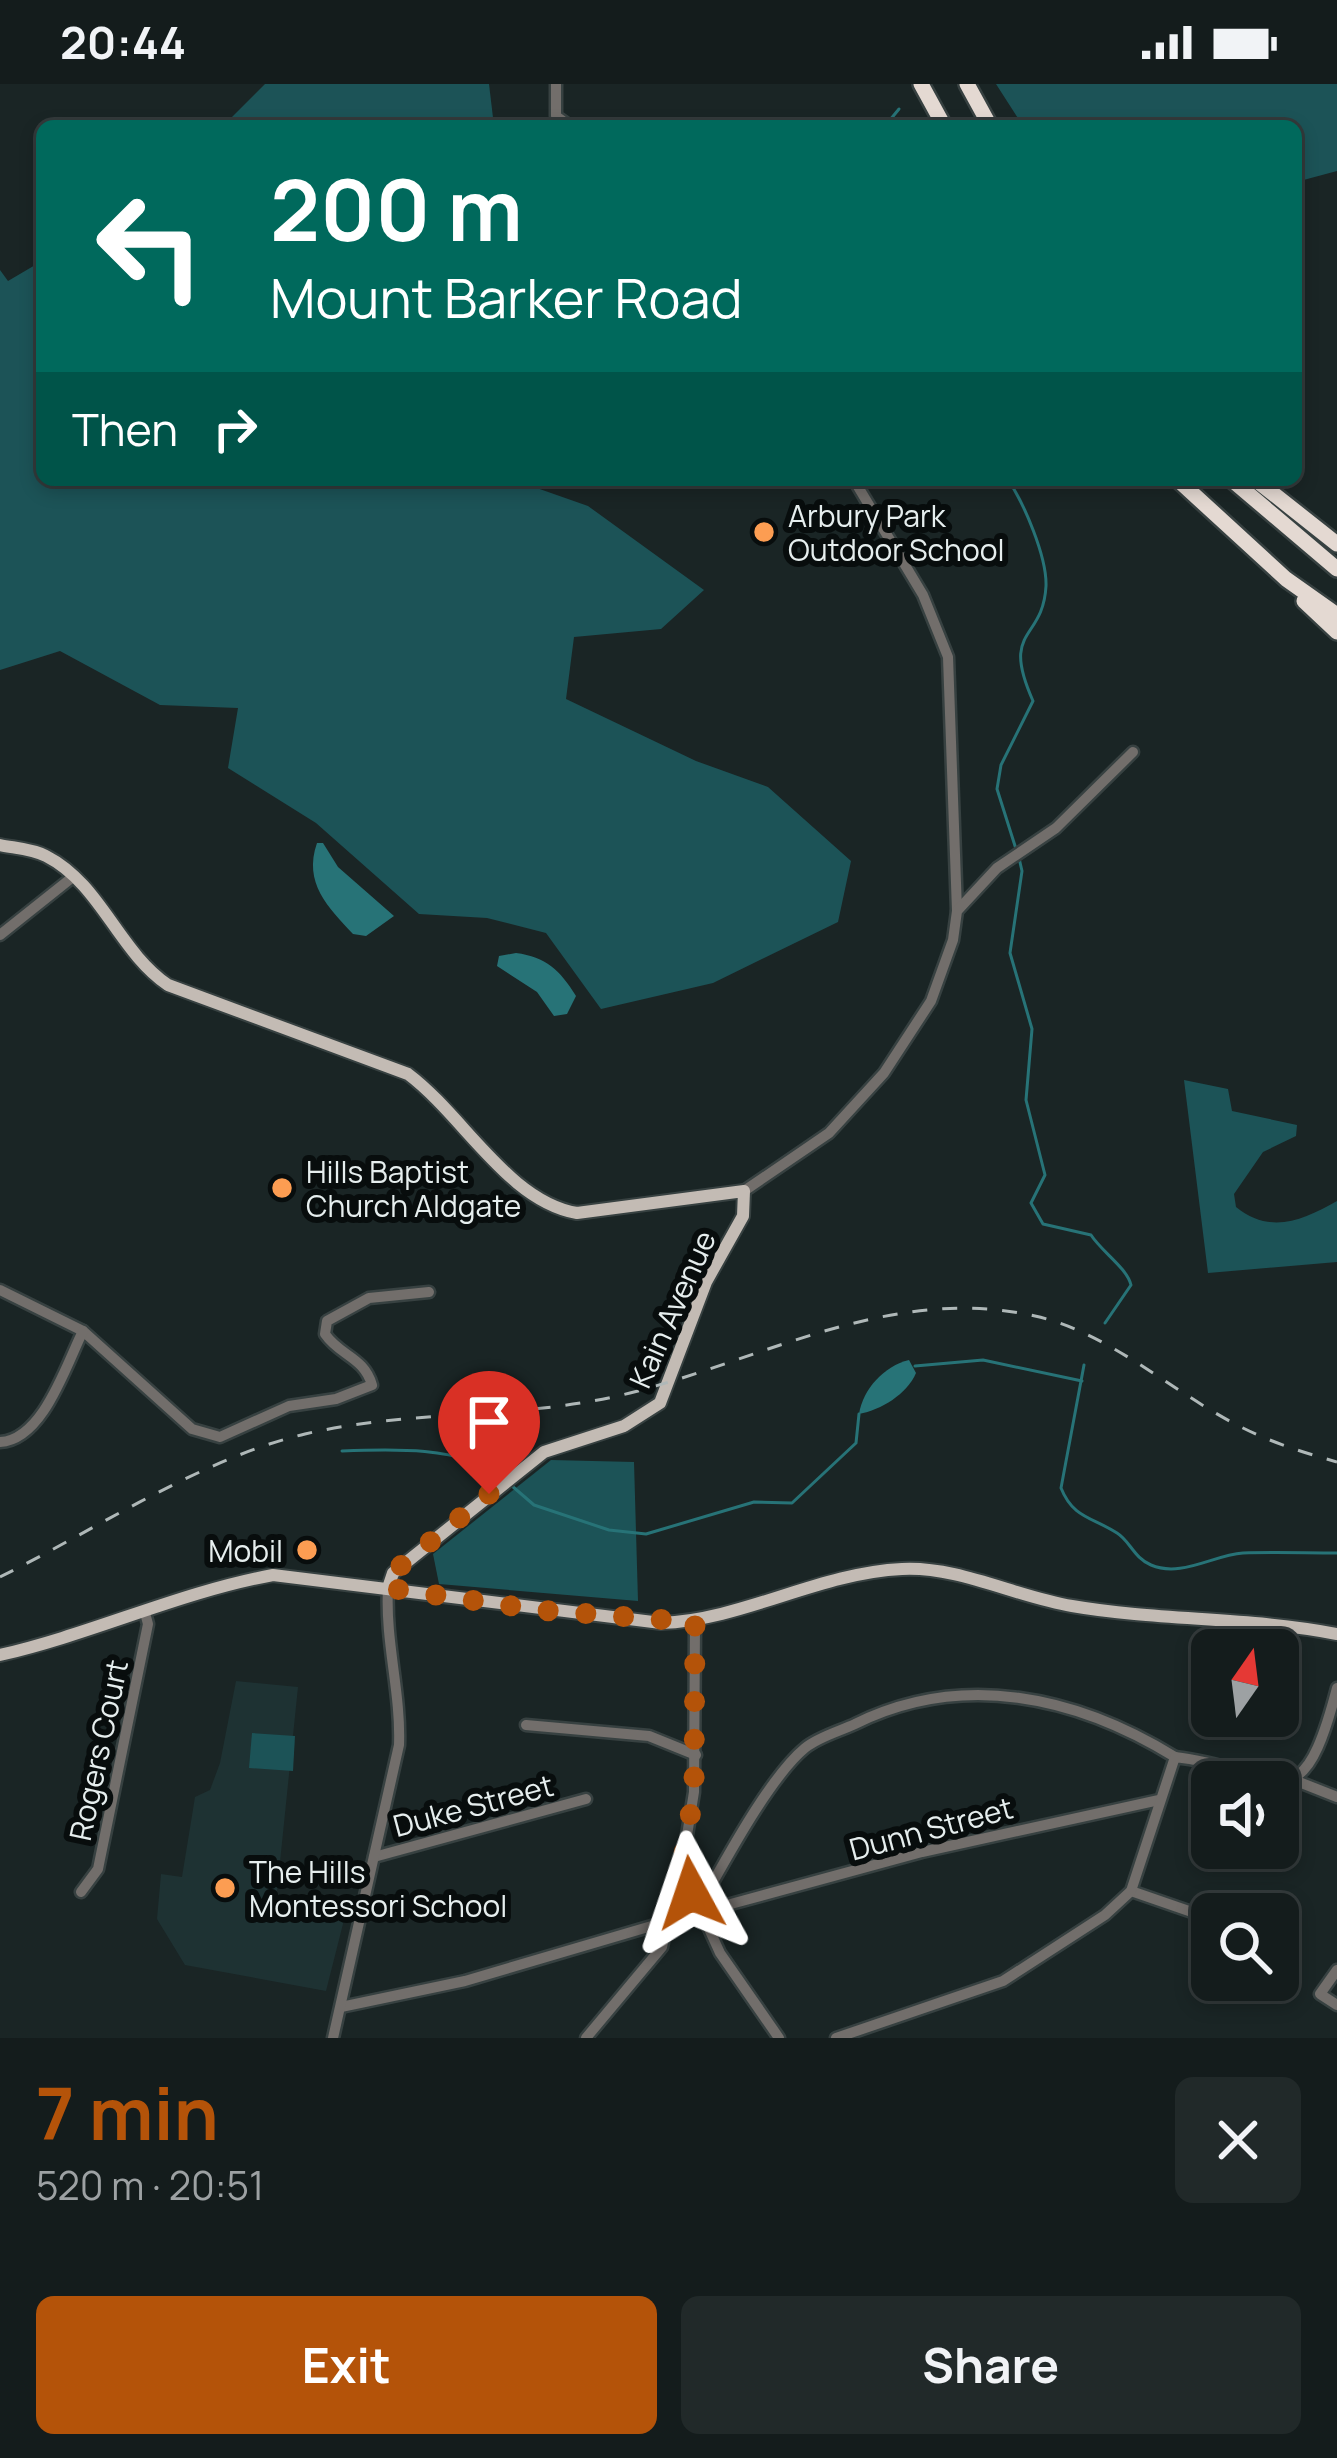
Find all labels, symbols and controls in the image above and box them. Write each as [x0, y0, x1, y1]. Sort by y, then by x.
text: 20:44 [60, 11, 186, 73]
text: 200 m [270, 151, 523, 266]
icon: left [72, 168, 228, 324]
text: Mount Barker Road [270, 260, 743, 334]
icon: right [202, 396, 268, 462]
text: Then [72, 398, 178, 460]
place label: Arbury Park Outdoor School [788, 495, 1004, 570]
marker: Arbury Park Outdoor School [751, 519, 777, 545]
place label: Hills Baptist Church Aldgate [306, 1151, 521, 1226]
marker: Hills Baptist Church Aldgate [269, 1175, 295, 1201]
street label: Kain Avenue [619, 1224, 725, 1394]
pin [438, 1371, 540, 1494]
icon: arrive [456, 1389, 522, 1455]
place label: Mobil [208, 1530, 283, 1571]
marker: Mobil [294, 1537, 320, 1563]
north arrow [1191, 1629, 1299, 1737]
map controls [1191, 1629, 1299, 2001]
street label: Rogers Court [59, 1656, 137, 1844]
button: sound [1191, 1761, 1299, 1869]
street label: Duke Street [388, 1764, 558, 1846]
street label: Dunn Street [845, 1786, 1017, 1870]
position arrow [628, 1830, 754, 1956]
place label: The Hills Montessori School [249, 1851, 507, 1926]
marker: The Hills Montessori School [212, 1875, 238, 1901]
button: search [1191, 1893, 1299, 2001]
text: 7 min [36, 2063, 219, 2162]
button: close [1175, 2077, 1301, 2203]
text: 520 m · 20:51 [36, 2158, 264, 2212]
button: Exit [36, 2296, 657, 2434]
button: Share [681, 2296, 1301, 2434]

